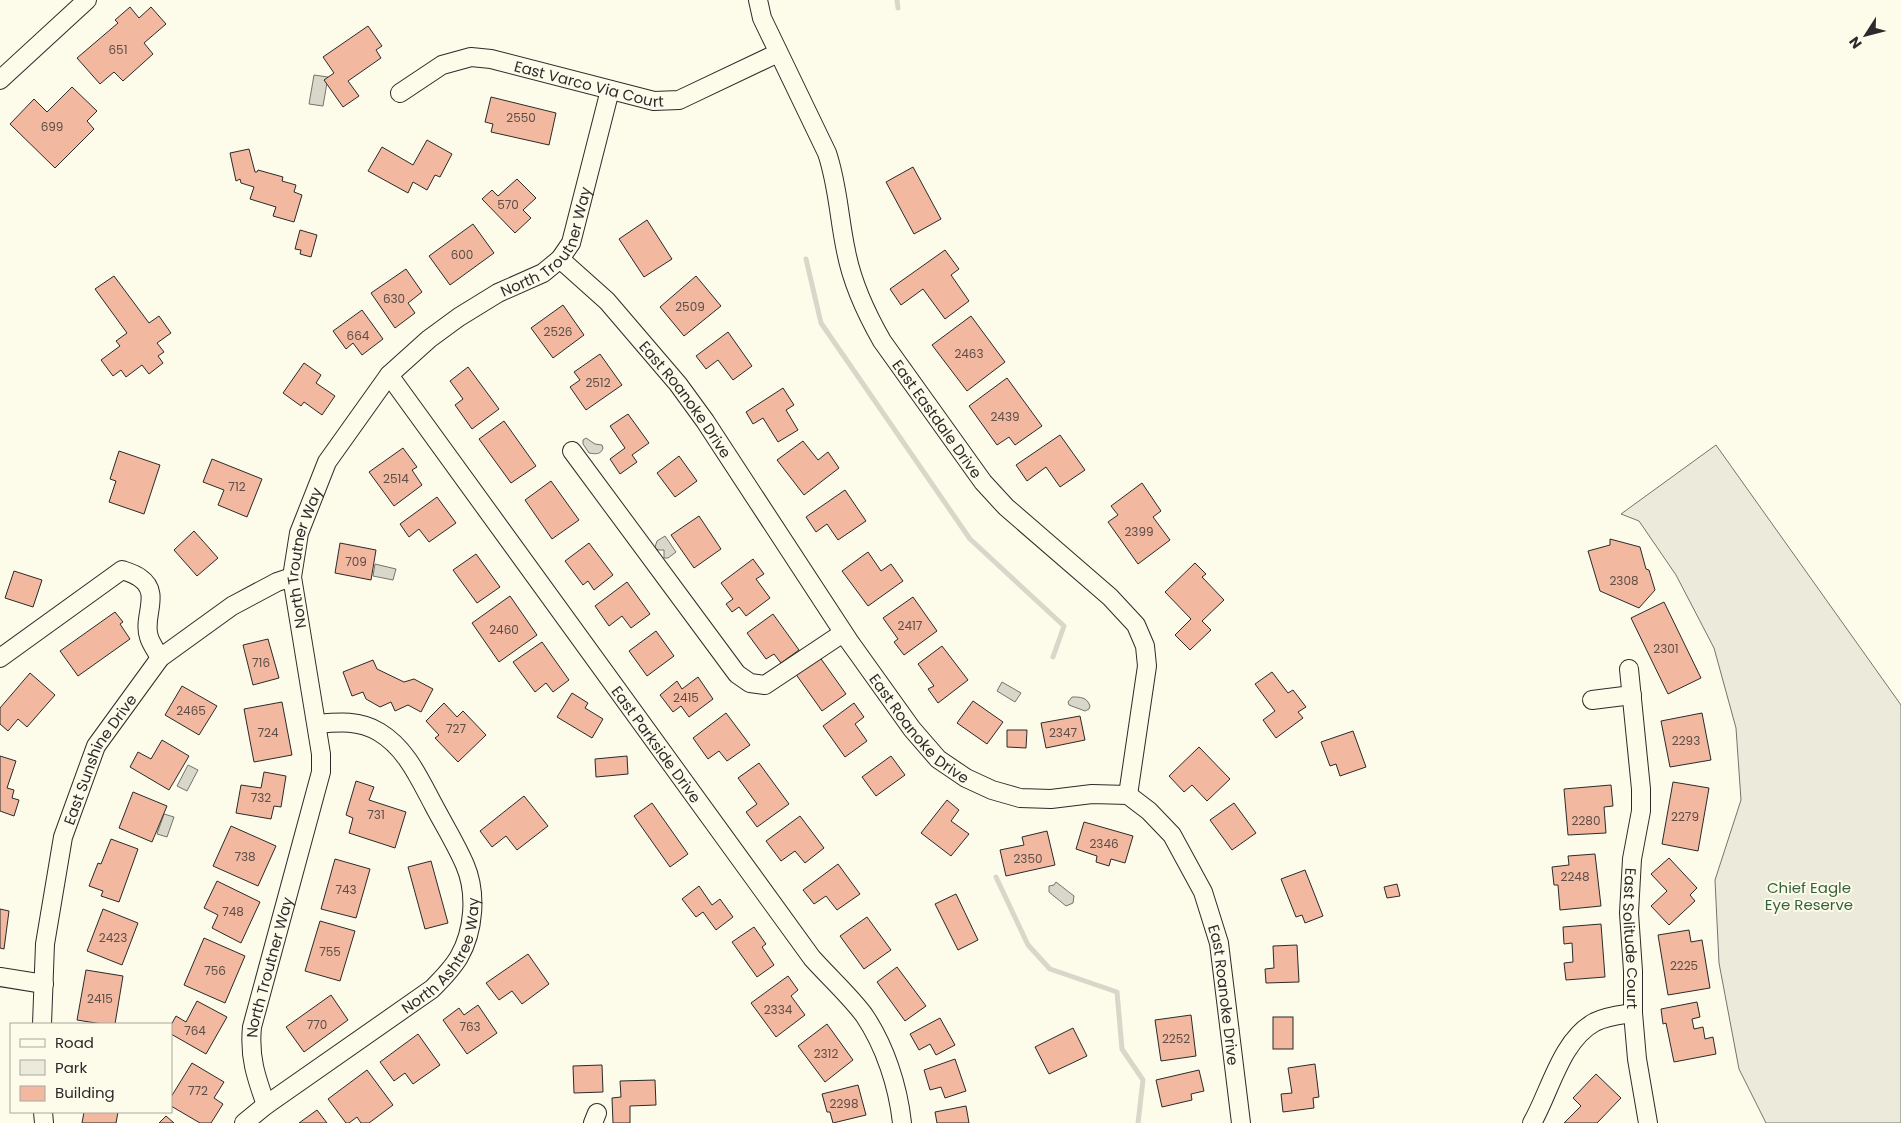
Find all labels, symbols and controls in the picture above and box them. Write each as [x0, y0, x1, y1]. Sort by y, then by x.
north arrow [1841, 10, 1891, 60]
text: N [1844, 33, 1867, 53]
house number: 651 [109, 41, 128, 58]
street label: East Varco Via Court [512, 55, 664, 112]
house number: 2550 [506, 109, 536, 126]
house number: 699 [41, 118, 63, 135]
street label: North Troutner Way [497, 184, 596, 301]
house number: 570 [497, 196, 519, 213]
house number: 600 [451, 246, 473, 263]
house number: 630 [383, 290, 405, 307]
house number: 2509 [675, 298, 705, 315]
house number: 2526 [544, 323, 572, 340]
house number: 664 [347, 327, 370, 344]
street label: East Roanoke Drive [635, 336, 737, 462]
house number: 2463 [954, 345, 984, 362]
street label: East Eastdale Drive [888, 355, 987, 482]
house number: 2512 [585, 374, 611, 391]
house number: 2439 [990, 408, 1020, 425]
house number: 2514 [383, 470, 409, 487]
house number: 712 [228, 478, 246, 495]
street label: North Troutner Way [281, 484, 327, 630]
house number: 2399 [1124, 523, 1154, 540]
house number: 709 [345, 553, 367, 570]
house number: 2308 [1609, 572, 1639, 589]
house number: 2417 [898, 617, 923, 634]
house number: 2460 [489, 621, 519, 638]
house number: 2301 [1653, 640, 1679, 657]
house number: 716 [252, 654, 270, 671]
street label: East Roanoke Drive [865, 669, 974, 788]
street label: East Parkside Drive [607, 681, 706, 807]
house number: 2415 [673, 689, 699, 706]
street label: East Sunshine Drive [58, 690, 141, 827]
house number: 2465 [176, 702, 206, 719]
house number: 727 [446, 720, 466, 737]
house number: 724 [257, 724, 279, 741]
house number: 2347 [1049, 724, 1077, 741]
house number: 2293 [1672, 732, 1700, 749]
house number: 732 [251, 789, 271, 806]
house number: 731 [367, 806, 385, 823]
house number: 2279 [1671, 808, 1699, 825]
house number: 2280 [1572, 812, 1600, 829]
house number: 2346 [1089, 835, 1119, 852]
house number: 738 [234, 848, 256, 865]
house number: 2350 [1013, 850, 1043, 867]
street label: East Solitude Court [1618, 867, 1644, 1009]
house number: 2248 [1561, 868, 1589, 885]
park label: Chief Eagle Eye Reserve [1765, 877, 1853, 915]
house number: 743 [335, 881, 357, 898]
street label: North Troutner Way [241, 894, 297, 1038]
street label: North Ashtree Way [397, 897, 483, 1018]
house number: 748 [222, 903, 244, 920]
street label: East Roanoke Drive [1203, 922, 1244, 1067]
house number: 2423 [99, 929, 127, 946]
house number: 755 [319, 943, 341, 960]
house number: 2225 [1670, 957, 1698, 974]
house number: 756 [204, 962, 226, 979]
house number: 2415 [87, 990, 113, 1007]
house number: 2334 [764, 1001, 793, 1018]
house number: 770 [307, 1016, 327, 1033]
house number: 763 [459, 1018, 481, 1035]
house number: 764 [184, 1022, 206, 1039]
legend [10, 1023, 172, 1113]
house number: 2252 [1162, 1030, 1190, 1047]
text: Road [55, 1032, 94, 1053]
house number: 2312 [814, 1045, 838, 1062]
text: Park [55, 1057, 87, 1078]
text: Building [55, 1082, 115, 1103]
house number: 772 [188, 1082, 208, 1099]
house number: 2298 [830, 1095, 858, 1112]

